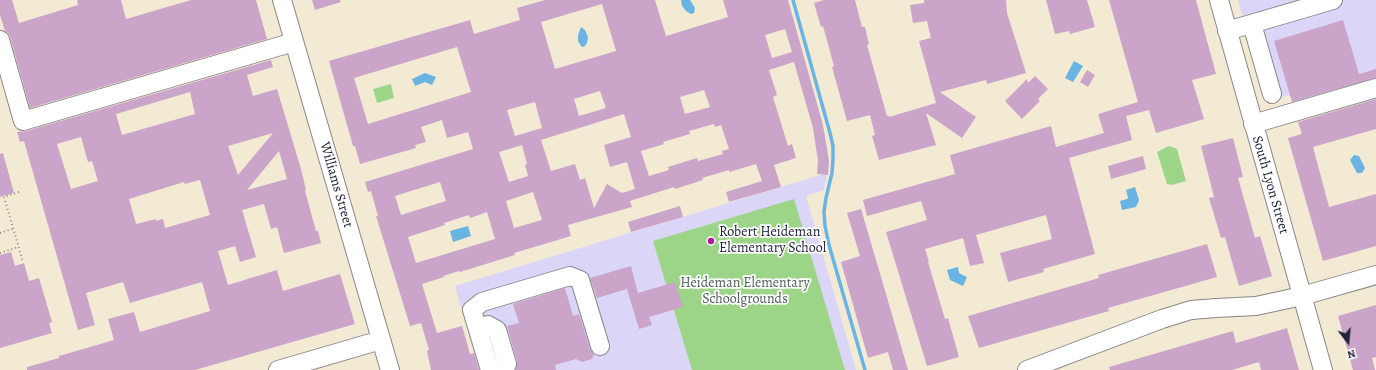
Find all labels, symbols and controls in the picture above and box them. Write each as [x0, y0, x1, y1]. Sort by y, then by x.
street label: South Lyon Street [1248, 134, 1292, 236]
street label: Williams Street [316, 140, 356, 230]
place label: Robert Heideman Elementary School [719, 225, 826, 258]
marker: Robert Heideman Elementary School [706, 236, 716, 246]
park label: Heideman Elementary Schoolgrounds [680, 276, 810, 308]
north arrow [1328, 322, 1368, 362]
text: N [1346, 346, 1357, 362]

